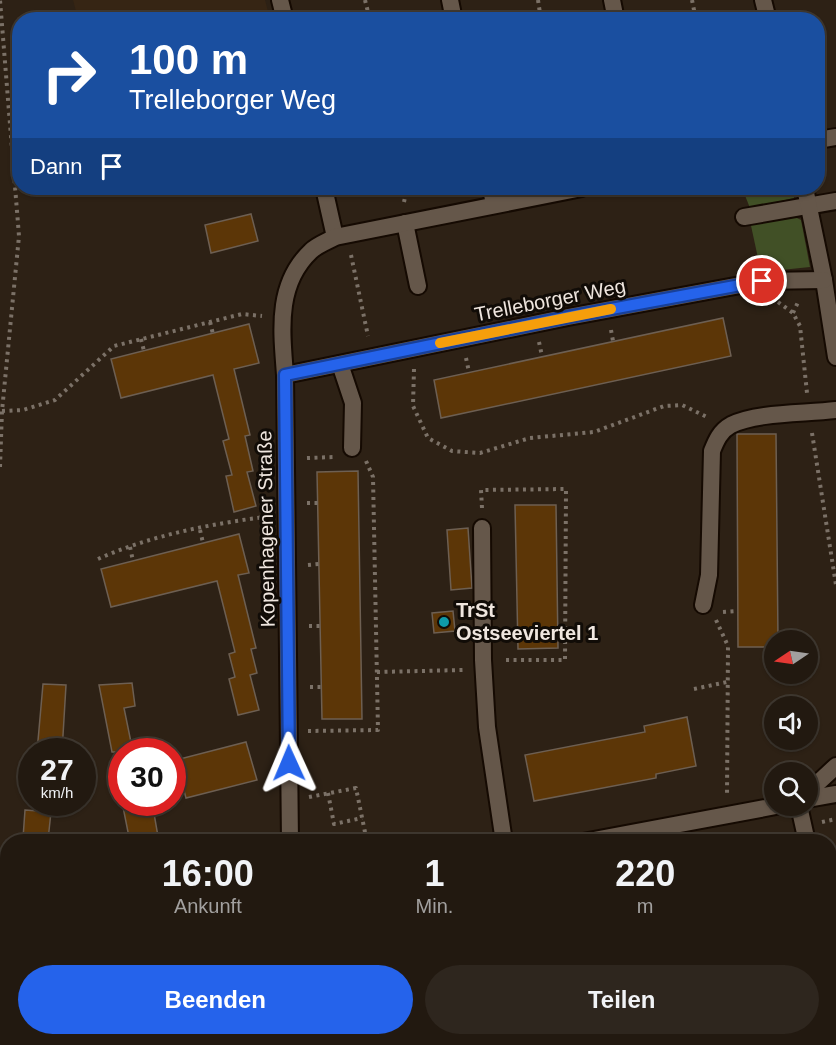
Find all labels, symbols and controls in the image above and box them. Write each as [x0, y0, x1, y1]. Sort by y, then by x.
icon: right [30, 36, 108, 114]
text: 100 m [129, 36, 248, 83]
text: Trelleborger Weg [129, 85, 336, 115]
icon: arrive [95, 150, 128, 183]
text: Dann [30, 154, 83, 179]
pin [736, 255, 787, 306]
icon: arrive [745, 264, 778, 297]
street label: Trelleborger Weg [473, 275, 627, 325]
street label: Kopenhagener Straße [253, 430, 279, 628]
place label: TrSt Ostseeviertel 1 [456, 599, 598, 644]
marker: TrSt Ostseeviertel 1 [437, 615, 451, 629]
north arrow [764, 630, 818, 684]
map controls [764, 630, 818, 816]
button: sound [764, 696, 818, 750]
position arrow [257, 731, 321, 795]
speed limit sign: 30 [108, 738, 186, 816]
text: 27 [40, 753, 74, 786]
button: search [764, 762, 818, 816]
text: km/h [41, 784, 73, 801]
text: 16:00 [162, 853, 254, 894]
text: 1 [424, 853, 444, 894]
text: 220 [615, 853, 675, 894]
text: Ankunft [174, 895, 242, 917]
text: Min. [416, 895, 453, 917]
text: m [637, 895, 654, 917]
button: Beenden [18, 965, 413, 1034]
button: Teilen [425, 965, 819, 1034]

